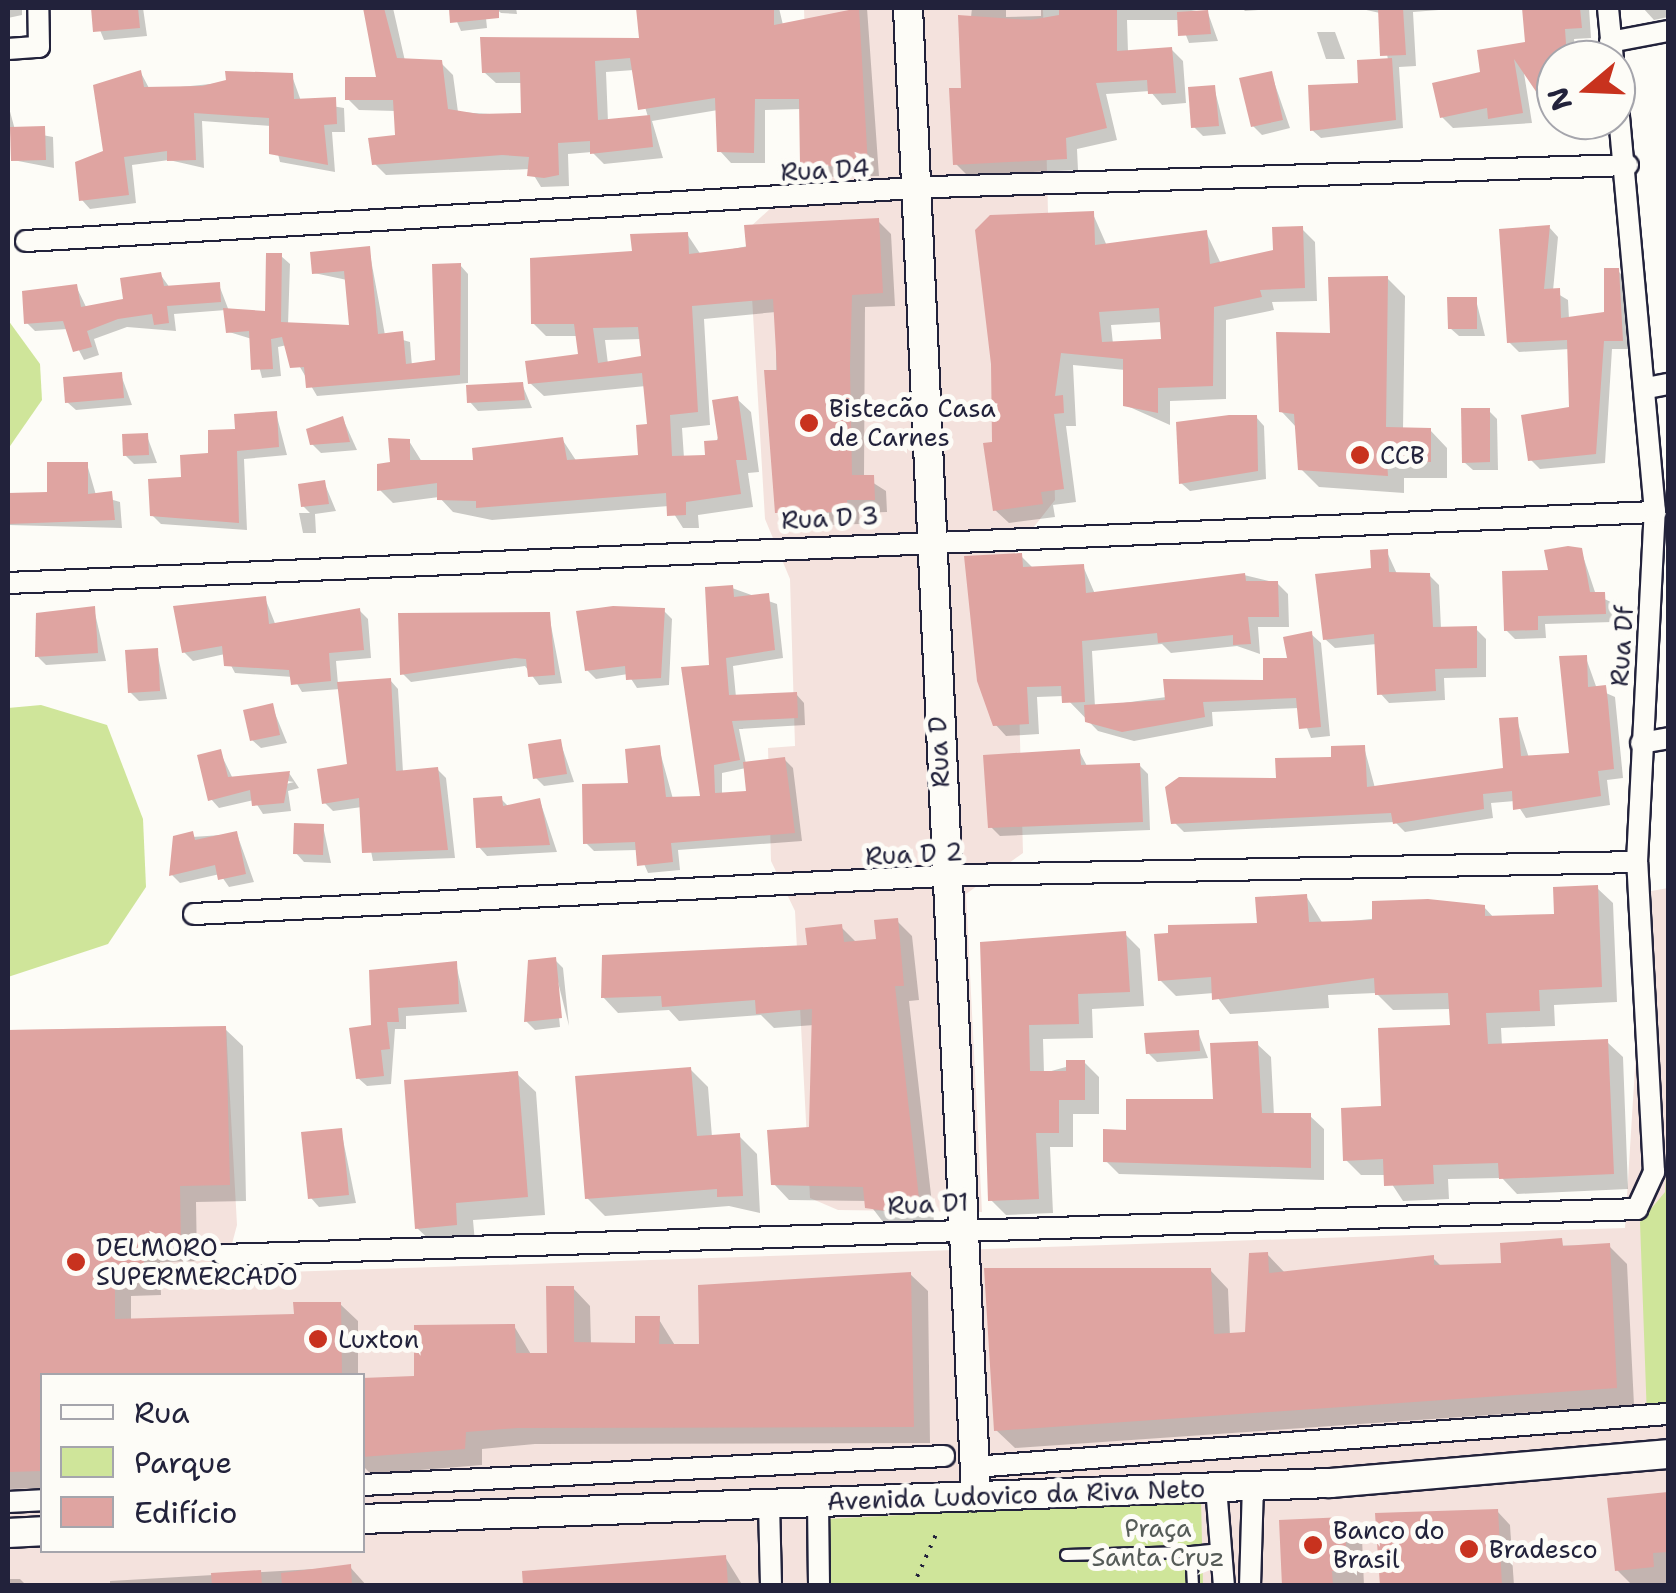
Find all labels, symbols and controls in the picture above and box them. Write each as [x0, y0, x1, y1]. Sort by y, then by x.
north arrow [1536, 40, 1636, 140]
text: N [1538, 82, 1581, 116]
street label: Rua D4 [780, 153, 870, 187]
place label: Bistecão Casa de Carnes [829, 394, 996, 453]
marker: Bistecão Casa de Carnes [798, 412, 820, 434]
place label: CCB [1380, 440, 1425, 470]
marker: CCB [1349, 444, 1371, 466]
street label: Rua D 3 [781, 500, 879, 536]
street label: Rua Df [1604, 605, 1640, 687]
street label: Rua D [922, 716, 956, 788]
street label: Rua D 2 [865, 836, 963, 872]
street label: Rua D1 [887, 1187, 969, 1221]
place label: DELMORO SUPERMERCADO [96, 1233, 298, 1292]
marker: DELMORO SUPERMERCADO [65, 1251, 87, 1273]
place label: Luxton [338, 1324, 419, 1354]
marker: Luxton [307, 1328, 329, 1350]
legend [40, 1373, 365, 1553]
text: Rua [134, 1392, 190, 1433]
text: Parque [134, 1442, 232, 1483]
street label: Avenida Ludovico da Riva Neto [826, 1473, 1206, 1517]
text: Edifício [134, 1492, 238, 1533]
park label: Praça Santa Cruz [1091, 1514, 1225, 1573]
place label: Banco do Brasil [1333, 1516, 1445, 1575]
marker: Banco do Brasil [1302, 1534, 1324, 1556]
place label: Bradesco [1489, 1534, 1598, 1564]
marker: Bradesco [1458, 1538, 1480, 1560]

